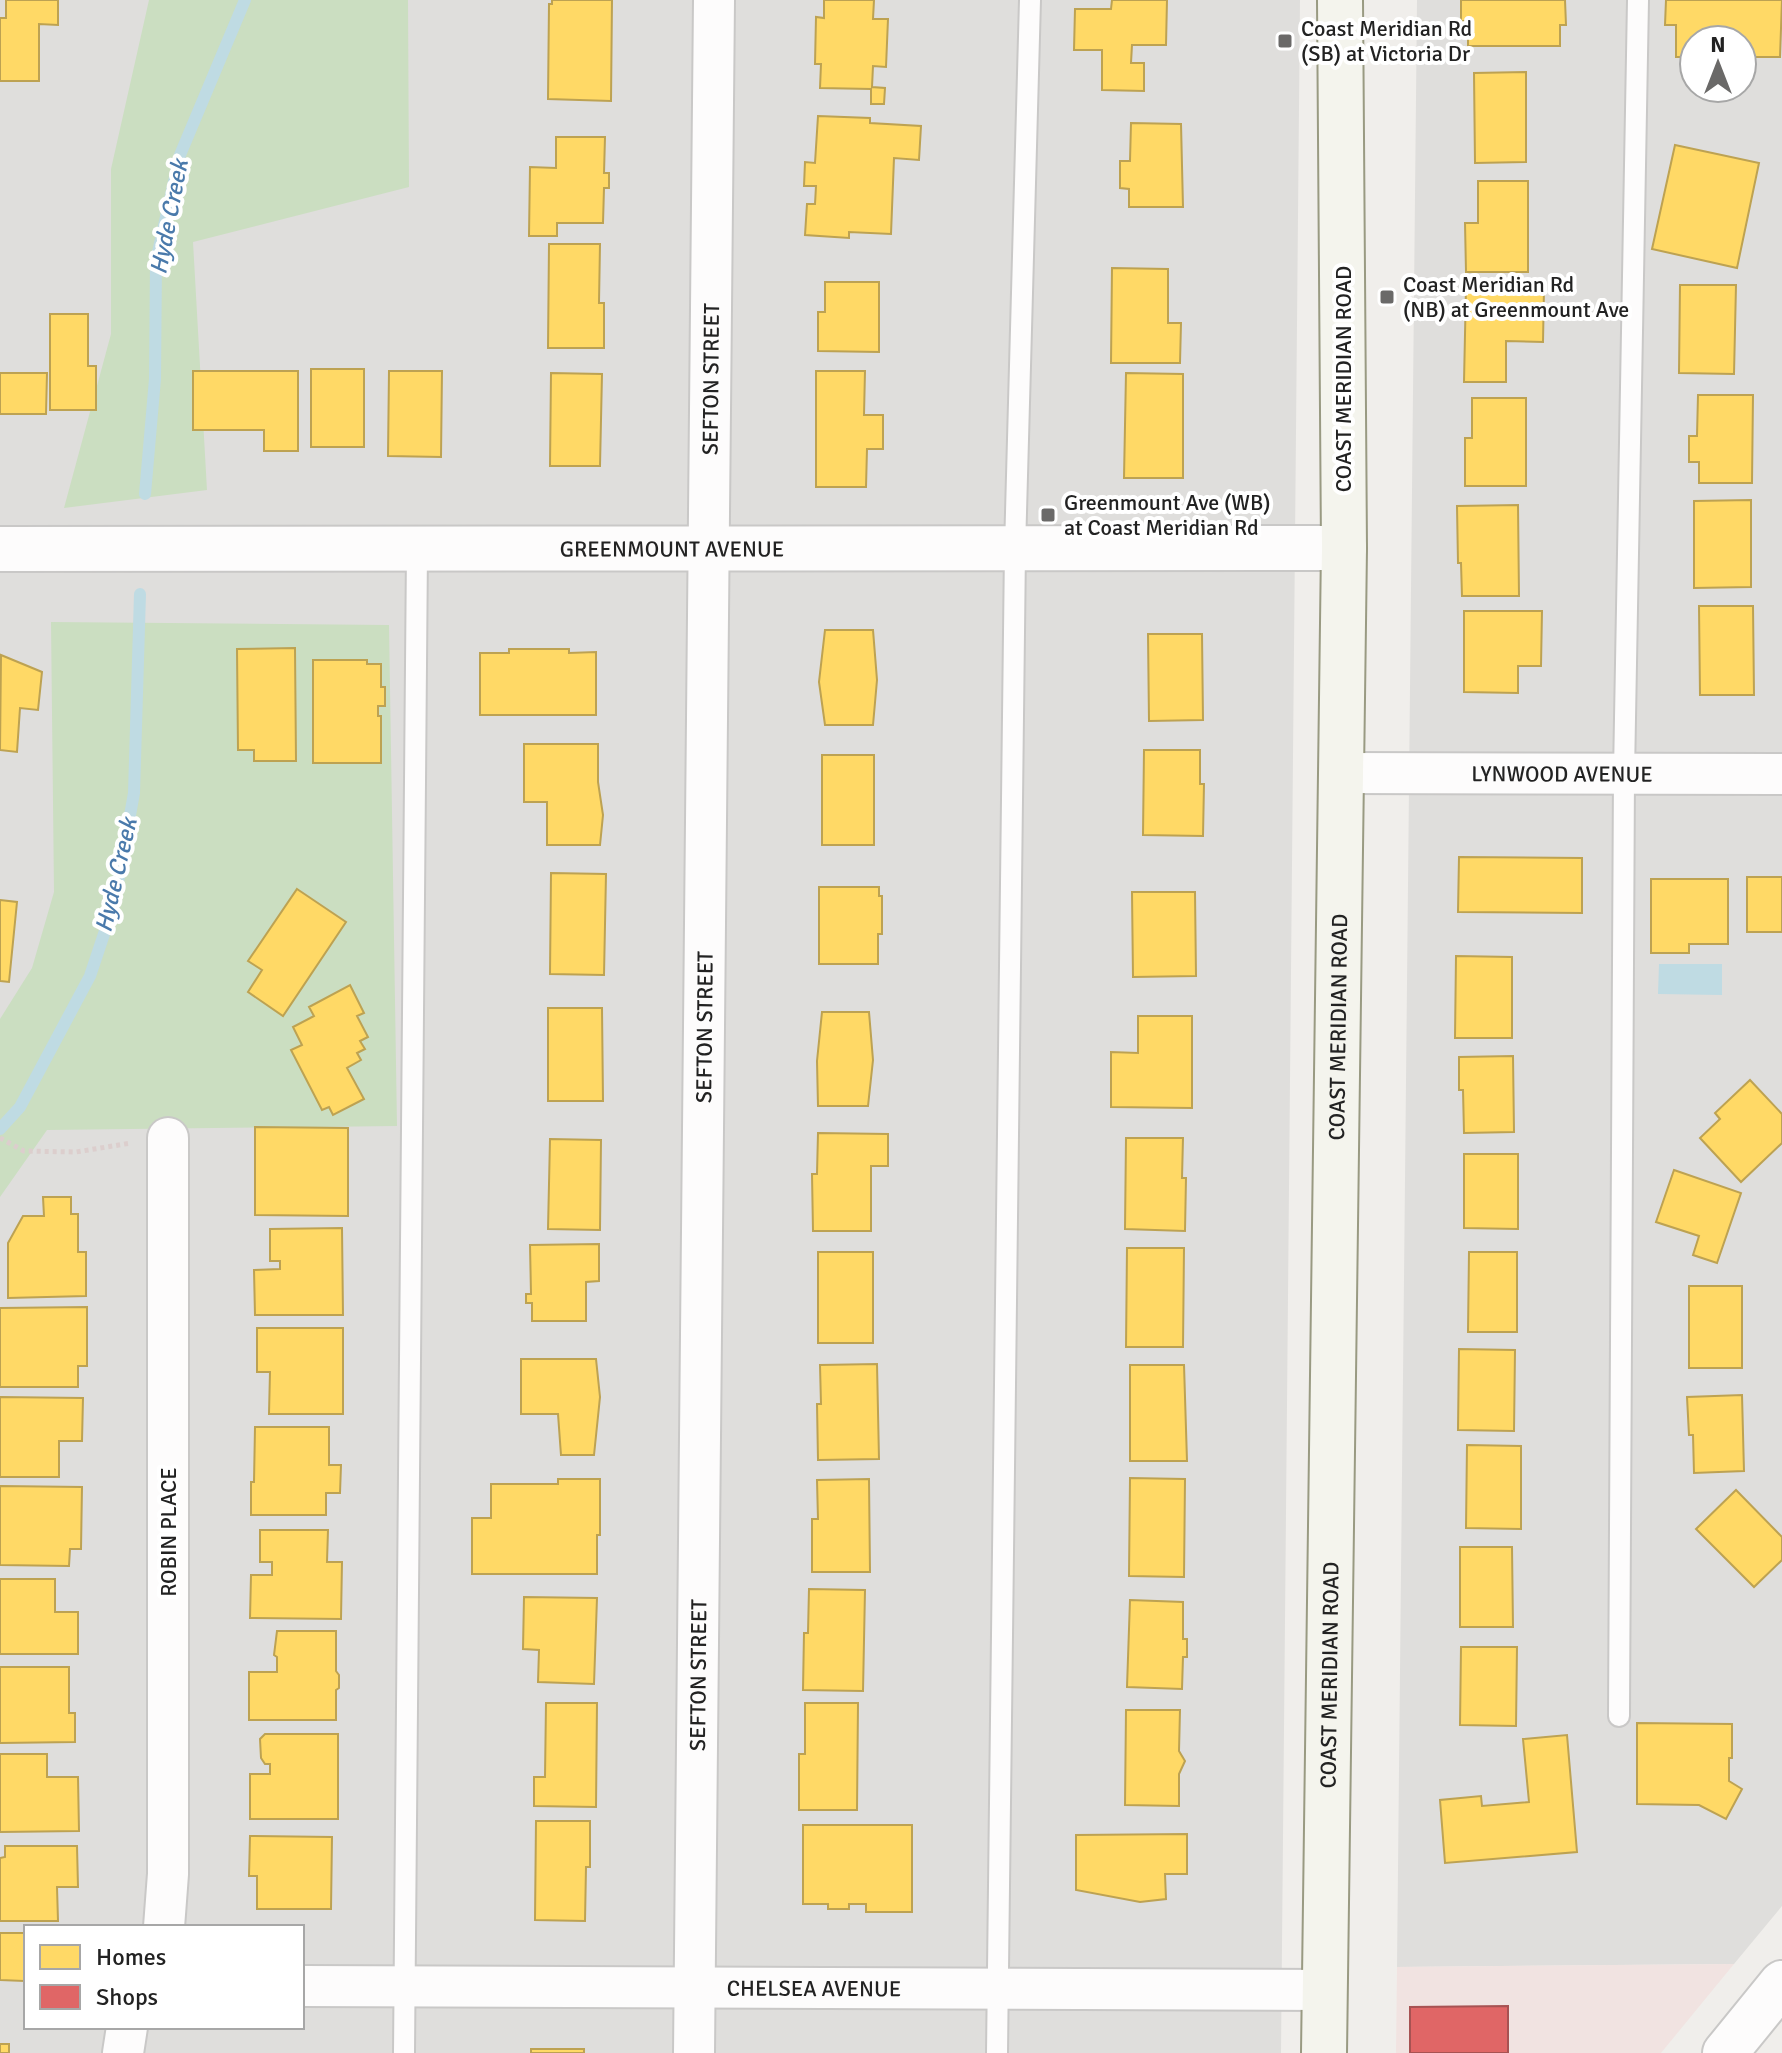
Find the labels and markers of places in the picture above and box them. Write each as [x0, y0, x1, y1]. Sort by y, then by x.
place label: Coast Meridian Rd (SB) at Victoria Dr [1301, 15, 1472, 67]
marker: Coast Meridian Rd (SB) at Victoria Dr [1276, 32, 1294, 50]
place label: Coast Meridian Rd (NB) at Greenmount Ave [1403, 271, 1629, 323]
marker: Coast Meridian Rd (NB) at Greenmount Ave [1378, 288, 1396, 306]
place label: Greenmount Ave (WB) at Coast Meridian Rd [1064, 489, 1271, 541]
marker: Greenmount Ave (WB) at Coast Meridian Rd [1039, 506, 1057, 524]

